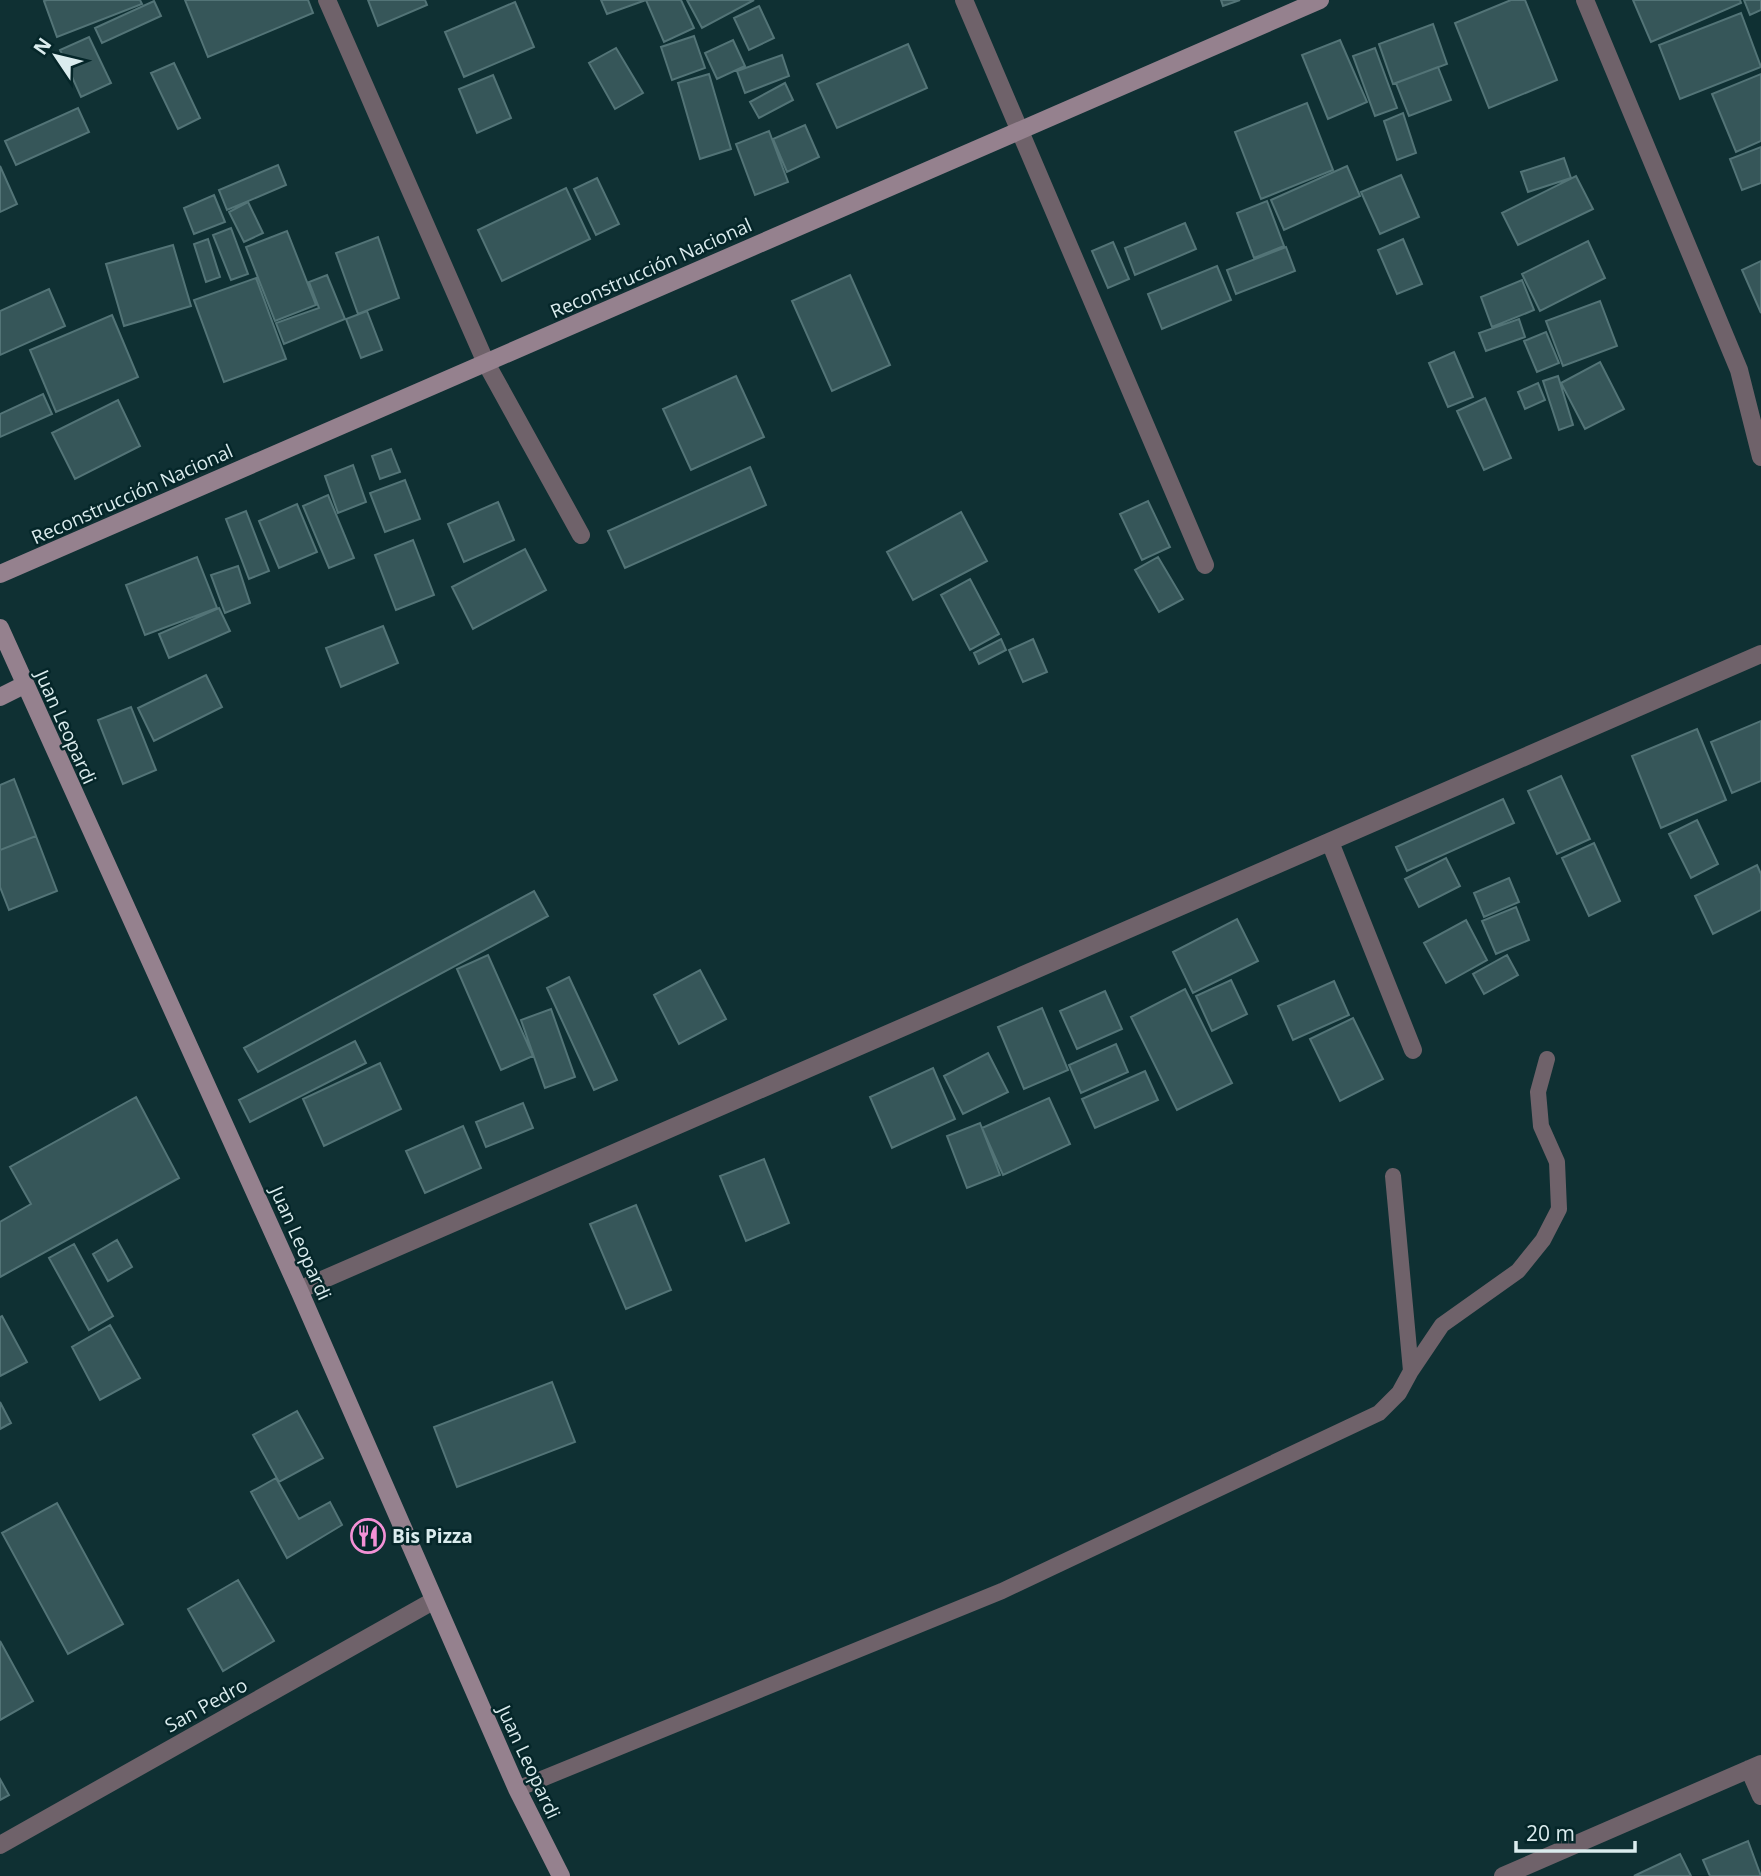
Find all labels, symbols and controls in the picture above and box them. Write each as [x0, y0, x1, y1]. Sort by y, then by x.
north arrow [21, 21, 91, 91]
text: N [27, 32, 57, 60]
street label: Reconstrucción Nacional [546, 212, 756, 324]
street label: Reconstrucción Nacional [27, 438, 237, 550]
street label: Juan Leopardi [28, 664, 103, 788]
street label: Juan Leopardi [263, 1180, 338, 1304]
restaurant icon: Bis Pizza [349, 1517, 387, 1555]
place label: Bis Pizza [392, 1523, 473, 1549]
street label: San Pedro [160, 1672, 252, 1738]
street label: Juan Leopardi [491, 1699, 567, 1823]
scale bar [1516, 1810, 1635, 1854]
text: 20 m [1526, 1819, 1575, 1847]

